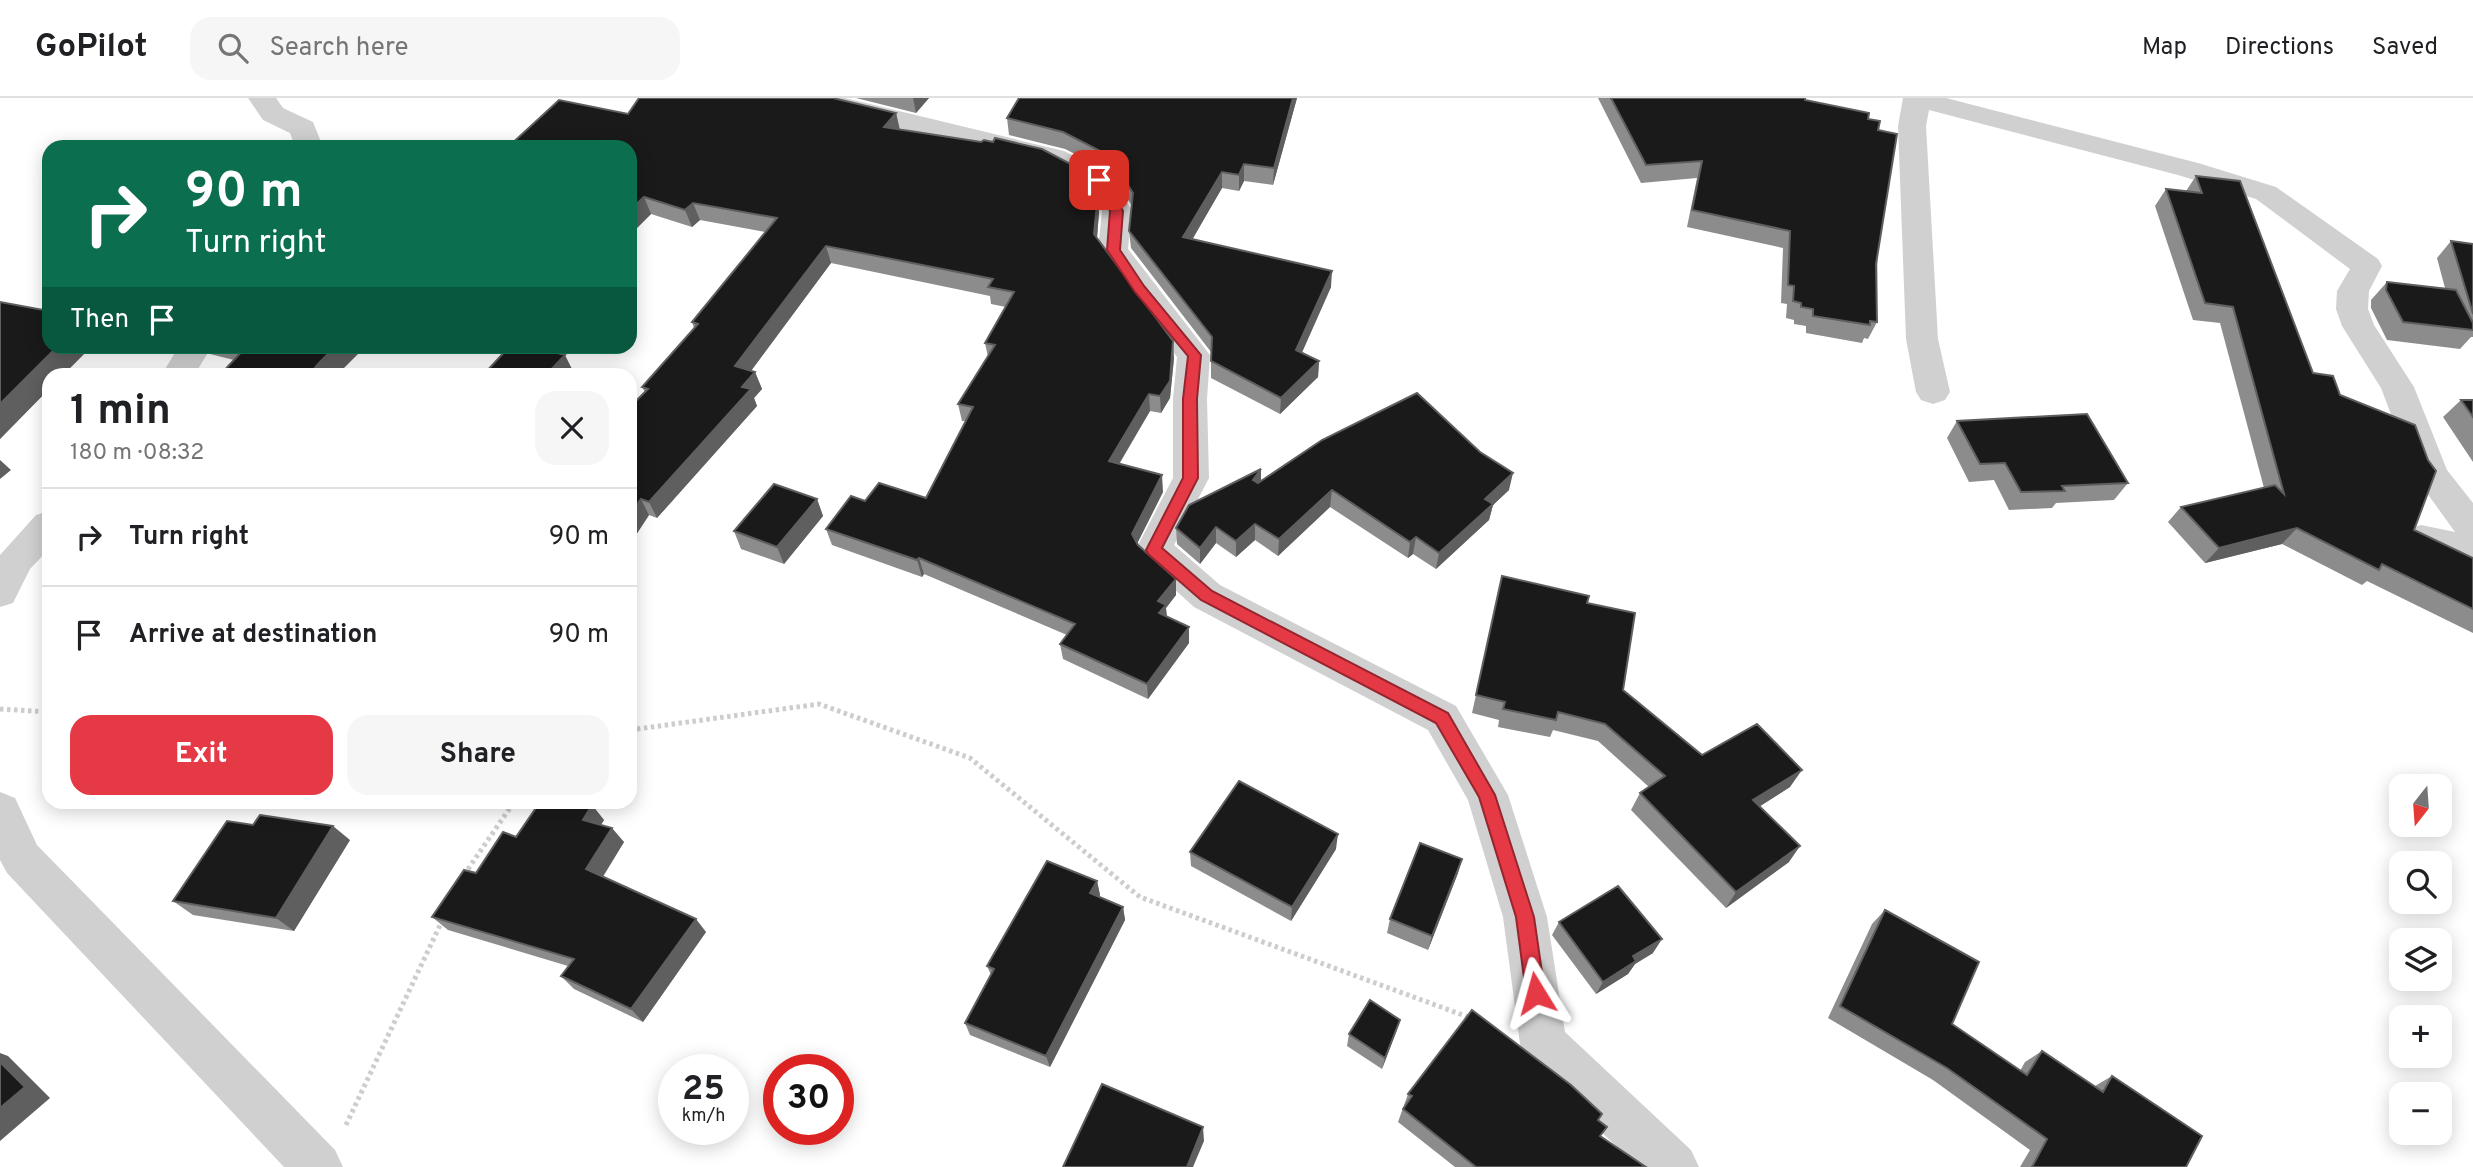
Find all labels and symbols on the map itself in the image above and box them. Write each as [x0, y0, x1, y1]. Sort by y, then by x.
pin [1069, 150, 1129, 210]
north arrow [2389, 774, 2452, 836]
position arrow [1499, 956, 1573, 1030]
speed limit sign: 30 [763, 1054, 854, 1145]

